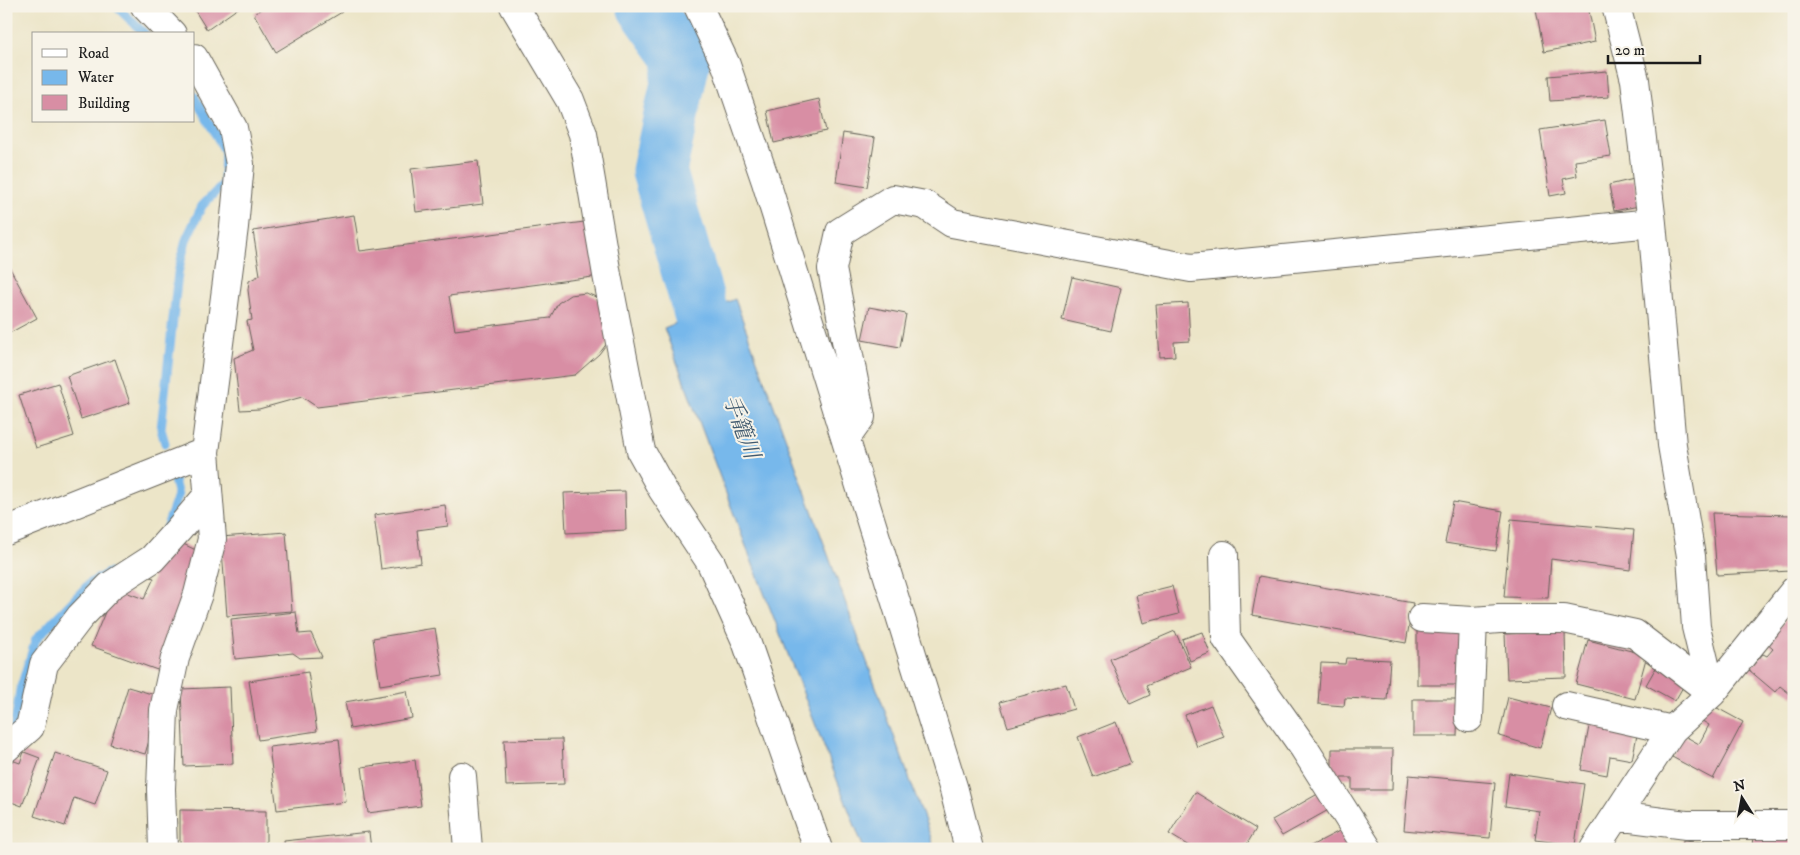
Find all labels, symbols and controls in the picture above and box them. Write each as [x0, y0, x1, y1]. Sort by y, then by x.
legend [32, 32, 195, 122]
scale bar [1608, 32, 1700, 64]
text: 20 m [1615, 41, 1645, 60]
text: Road [78, 44, 110, 63]
text: Water [77, 68, 114, 87]
text: Building [78, 94, 130, 113]
water label: 手籠川 [717, 391, 766, 464]
north arrow [1718, 772, 1768, 822]
text: N [1732, 776, 1748, 796]

